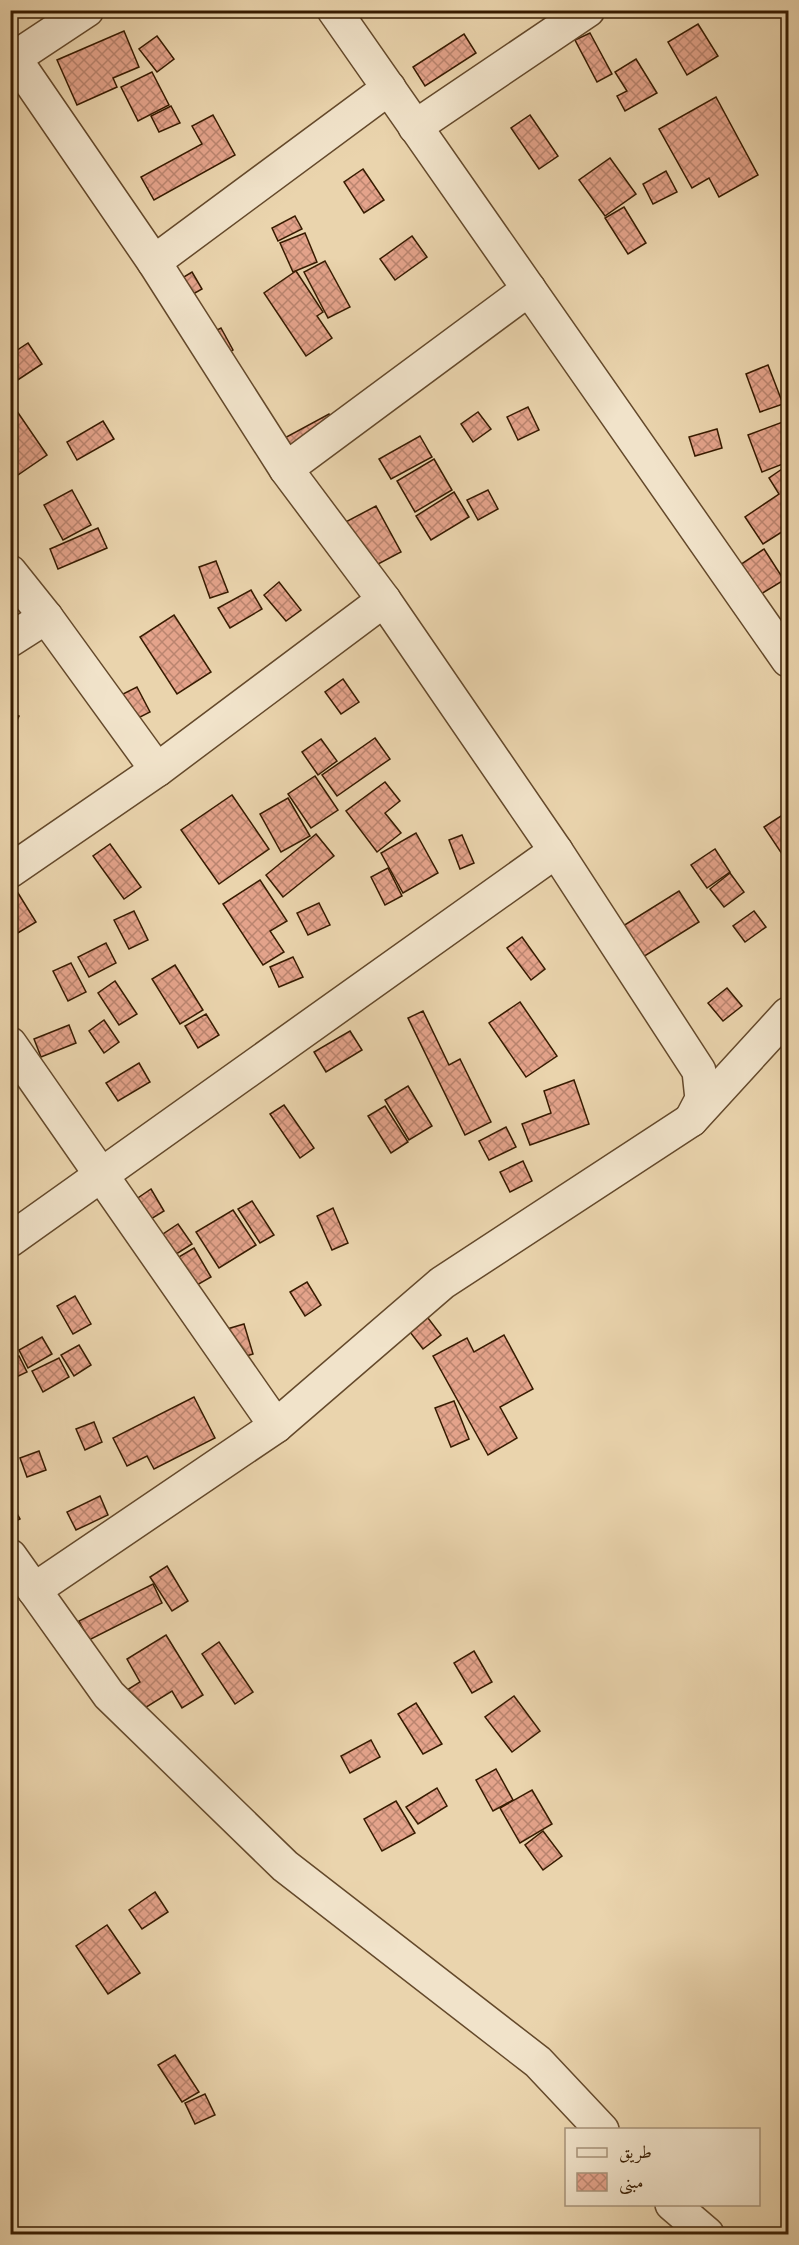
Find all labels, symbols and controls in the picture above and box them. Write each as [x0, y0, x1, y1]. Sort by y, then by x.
legend [565, 2128, 760, 2206]
text: طريق [619, 2142, 652, 2164]
text: مبنى [619, 2172, 644, 2195]

